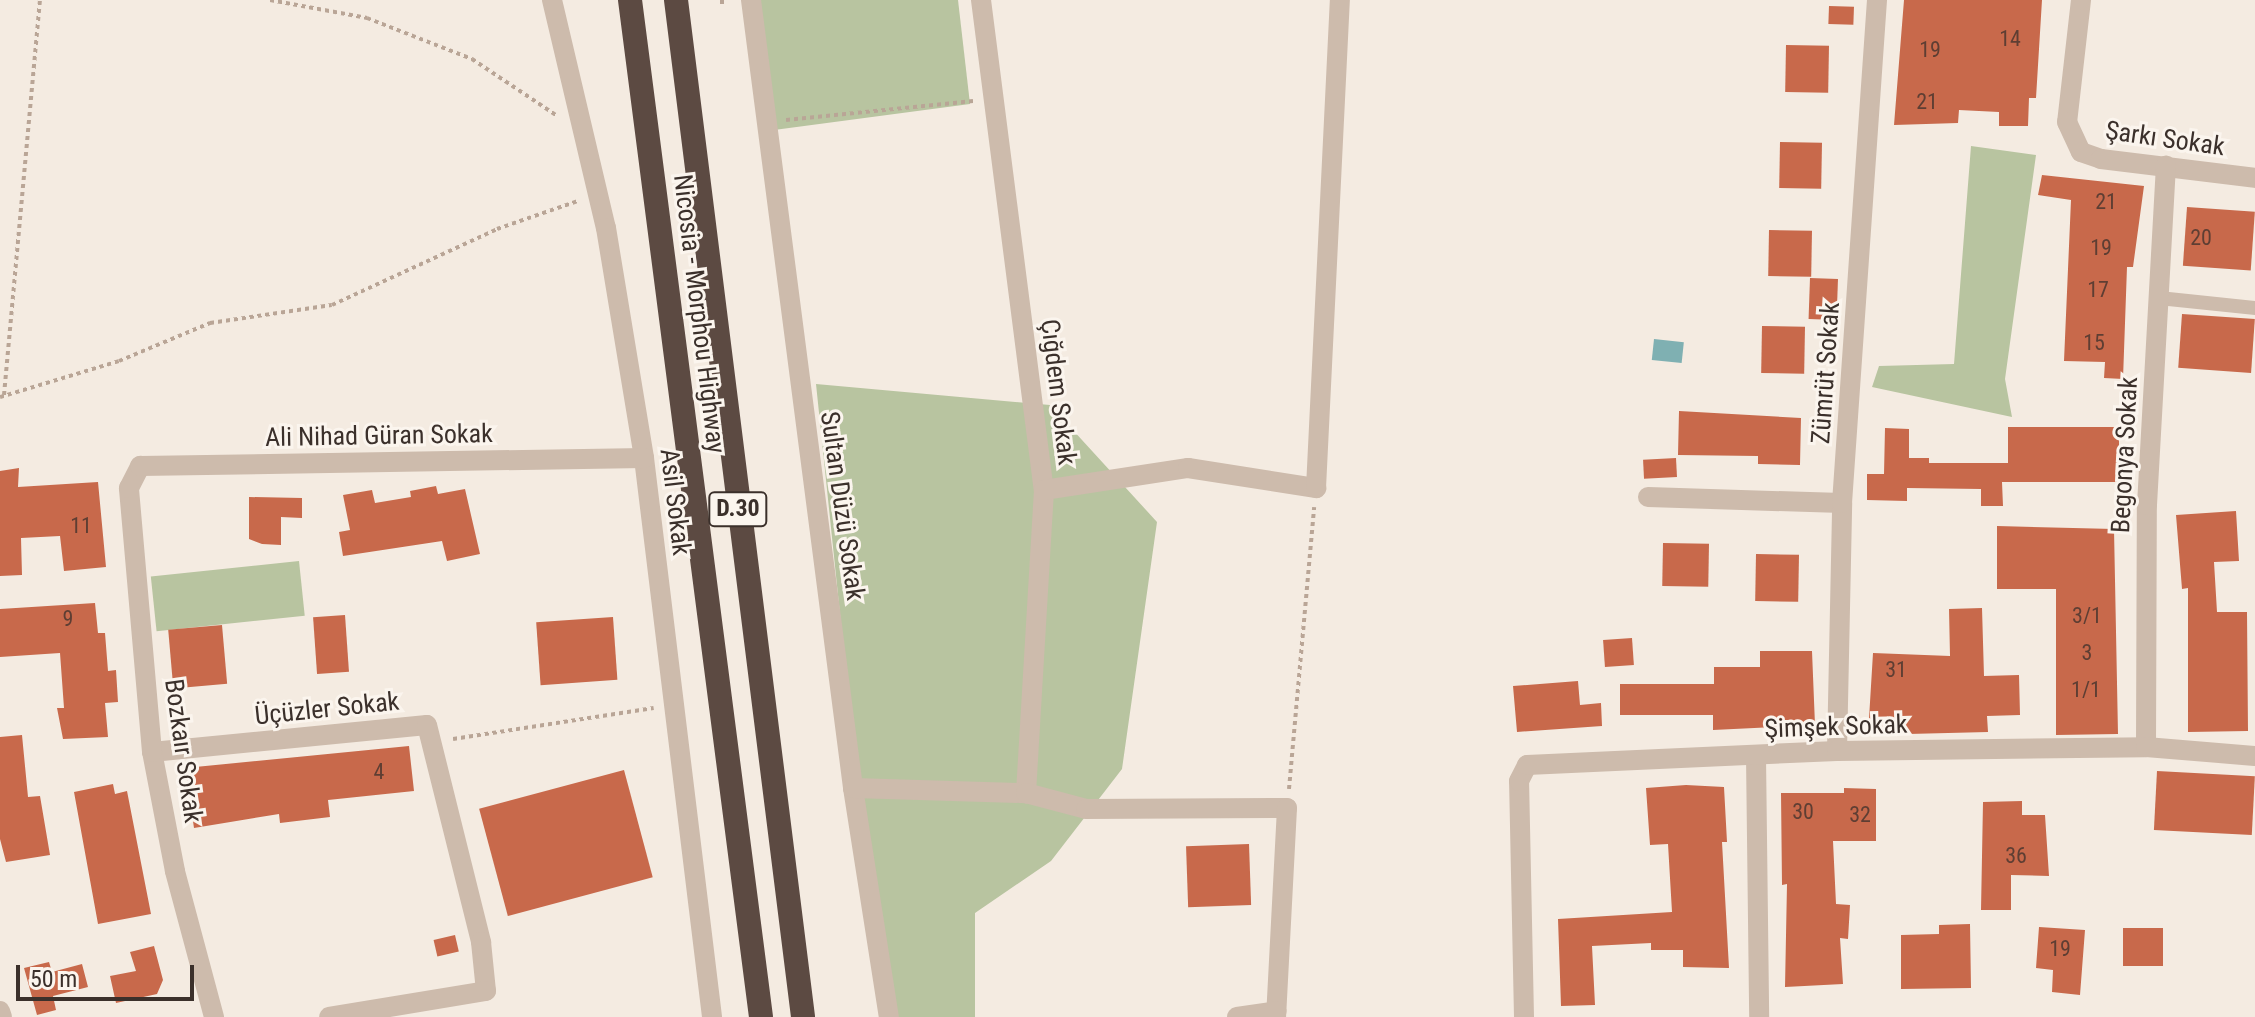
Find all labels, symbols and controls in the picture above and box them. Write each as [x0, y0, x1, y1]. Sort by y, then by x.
house number: 14 [1999, 26, 2021, 52]
house number: 19 [1919, 37, 1941, 63]
house number: 21 [1916, 89, 1938, 115]
street label: Şarkı Sokak [2103, 115, 2227, 163]
street label: Nicosia - Morphou Highway [666, 173, 732, 455]
house number: 21 [2095, 189, 2117, 215]
house number: 20 [2190, 225, 2212, 251]
house number: 19 [2090, 235, 2112, 261]
house number: 17 [2087, 277, 2109, 303]
street label: Zümrüt Sokak [1805, 301, 1847, 445]
street label: Çığdem Sokak [1034, 317, 1082, 467]
house number: 15 [2083, 330, 2105, 356]
street label: Begonya Sokak [2105, 376, 2145, 534]
street label: Sultan Düzü Sokak [813, 410, 871, 602]
street label: Ali Nihad Güran Sokak [265, 418, 493, 454]
street label: Asil Sokak [653, 447, 697, 557]
road number: D.30 [708, 489, 768, 529]
house number: 11 [70, 513, 92, 539]
house number: 3/1 [2072, 603, 2102, 629]
house number: 9 [63, 606, 73, 632]
house number: 3 [2082, 640, 2092, 666]
house number: 31 [1885, 657, 1907, 683]
street label: Bozkaır Sokak [157, 677, 209, 825]
house number: 1/1 [2071, 677, 2101, 703]
street label: Üçüzler Sokak [253, 686, 401, 732]
street label: Şimşek Sokak [1764, 709, 1908, 745]
house number: 4 [374, 759, 384, 785]
house number: 30 [1792, 799, 1814, 825]
house number: 32 [1849, 802, 1871, 828]
house number: 36 [2005, 843, 2027, 869]
house number: 19 [2049, 936, 2071, 962]
scale bar [20, 949, 198, 999]
text: 50 m [30, 965, 77, 993]

